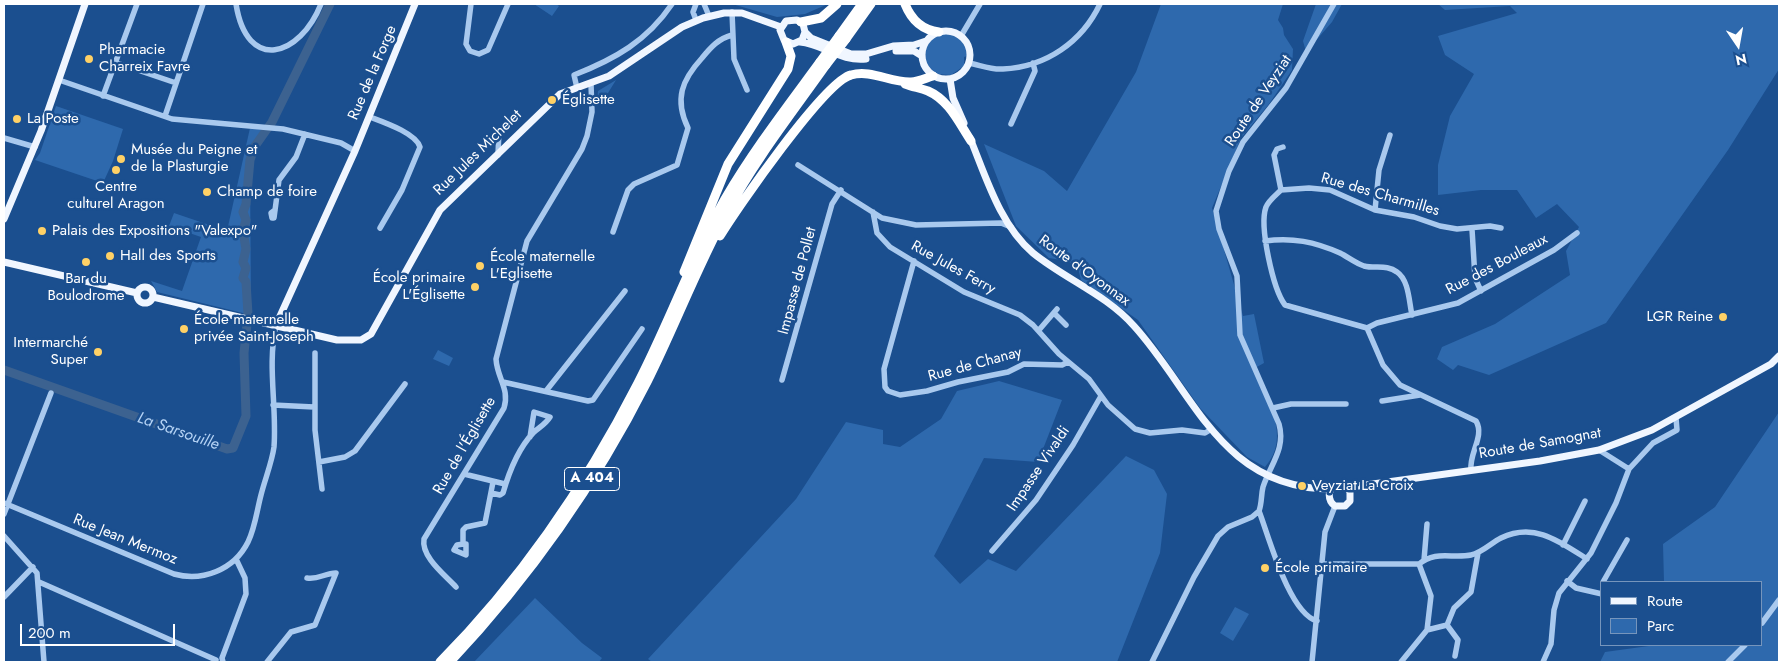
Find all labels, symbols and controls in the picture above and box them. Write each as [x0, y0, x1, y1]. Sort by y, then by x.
north arrow [1713, 20, 1763, 70]
street label: Rue de la Forge [345, 23, 401, 123]
place label: Pharmacie Charreix Favre [99, 41, 190, 76]
text: N [1734, 49, 1749, 71]
street label: Route de Veyziat [1222, 52, 1296, 150]
marker: Pharmacie Charreix Favre [83, 53, 95, 65]
place label: Églisette [562, 91, 615, 109]
marker: Églisette [546, 94, 558, 106]
street label: Rue Jules Michelet [430, 106, 526, 200]
place label: La Poste [27, 110, 79, 128]
marker: La Poste [11, 113, 23, 125]
place label: Musée du Peigne et de la Plasturgie [131, 141, 257, 176]
marker: Musée du Peigne et de la Plasturgie [115, 153, 127, 165]
marker: Centre culturel Aragon [110, 164, 122, 176]
street label: Rue des Charmilles [1319, 170, 1441, 220]
place label: Centre culturel Aragon [67, 178, 165, 213]
place label: Champ de foire [217, 183, 317, 201]
marker: Champ de foire [201, 186, 213, 198]
place label: Palais des Expositions "Valexpo" [52, 222, 257, 240]
marker: Palais des Expositions "Valexpo" [36, 225, 48, 237]
street label: Impasse de Pollet [775, 225, 821, 337]
street label: Rue des Bouleaux [1443, 231, 1551, 299]
street label: Route d'Oyonnax [1035, 232, 1133, 310]
street label: Rue Jules Ferry [908, 237, 998, 299]
place label: Hall des Sports [120, 247, 216, 265]
place label: École maternelle L'Eglisette [490, 248, 595, 283]
marker: Hall des Sports [104, 250, 116, 262]
marker: Bar du Boulodrome [80, 256, 92, 268]
marker: École maternelle L'Eglisette [474, 260, 486, 272]
place label: École primaire L'Églisette [373, 269, 465, 304]
place label: Bar du Boulodrome [47, 270, 125, 305]
marker: École primaire L'Églisette [469, 281, 481, 293]
place label: LGR Reine [1647, 308, 1713, 326]
place label: École maternelle privée Saint-Joseph [194, 311, 314, 346]
marker: LGR Reine [1717, 311, 1729, 323]
marker: École maternelle privée Saint-Joseph [178, 323, 190, 335]
place label: Intermarché Super [13, 334, 88, 369]
street label: Rue de Chanay [926, 344, 1024, 386]
marker: Intermarché Super [92, 346, 104, 358]
street label: Rue de l'Églisette [430, 394, 500, 498]
water label: La Sarsouille [135, 409, 221, 455]
street label: Impasse Vivaldi [1004, 423, 1074, 515]
street label: Route de Samognat [1478, 424, 1602, 464]
road number: A 404 [564, 468, 620, 490]
place label: Veyziat La Croix [1312, 477, 1413, 495]
marker: Veyziat La Croix [1296, 480, 1308, 492]
street label: Rue Jean Mermoz [70, 511, 180, 569]
place label: École primaire [1275, 559, 1367, 577]
marker: École primaire [1259, 562, 1271, 574]
legend [1600, 581, 1763, 646]
text: Route [1647, 590, 1683, 612]
scale bar [22, 614, 178, 646]
text: Parc [1647, 615, 1674, 637]
text: 200 m [28, 622, 71, 644]

